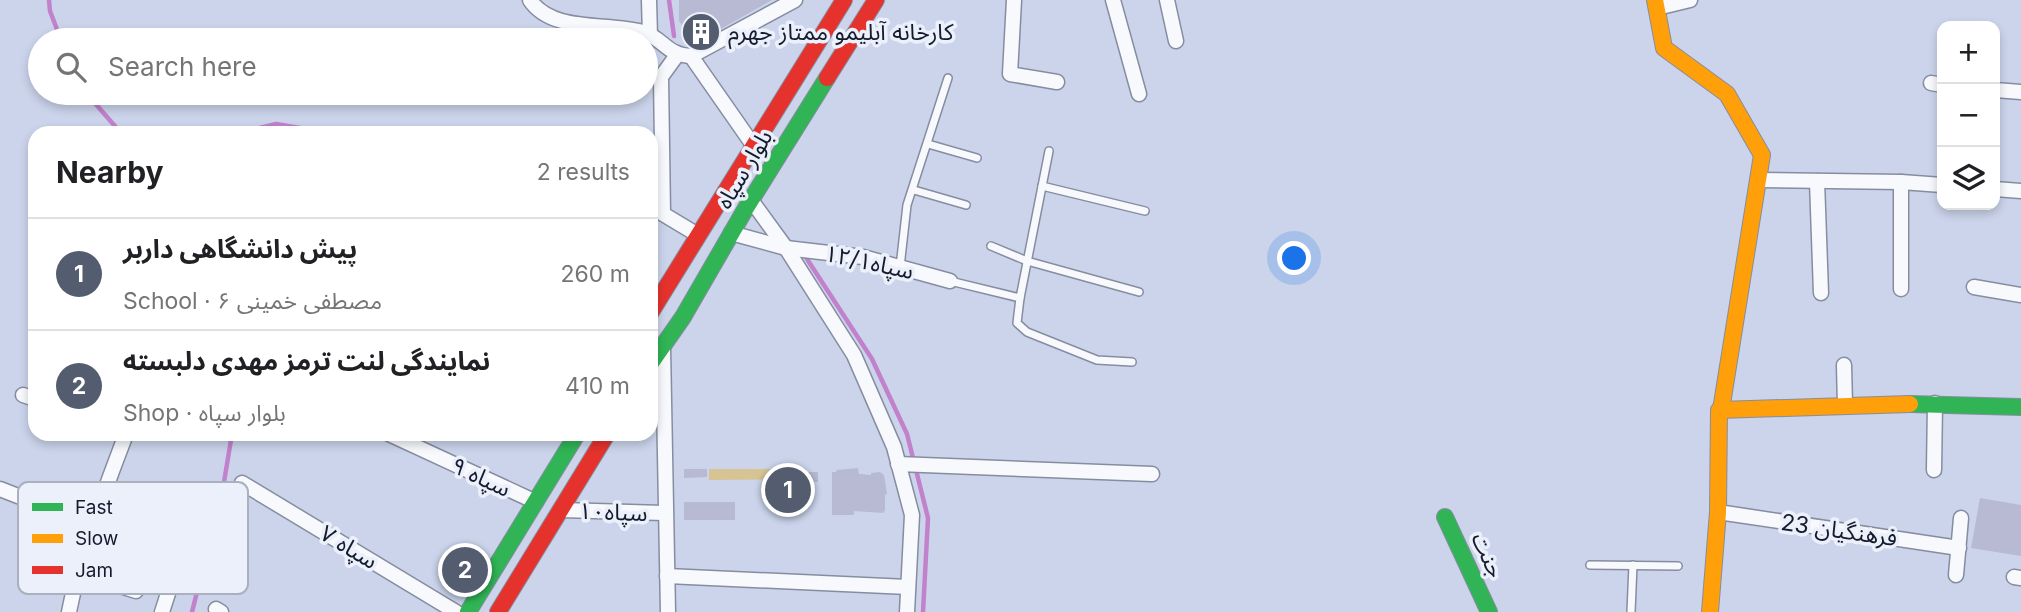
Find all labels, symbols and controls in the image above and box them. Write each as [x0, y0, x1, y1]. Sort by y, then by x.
building icon: کارخانه آبلیمو ممتاز جهرم [680, 11, 722, 53]
place label: کارخانه آبلیمو ممتاز جهرم [728, 18, 954, 50]
map controls [1937, 21, 2000, 210]
button: + [1937, 21, 2000, 84]
search box [28, 28, 658, 105]
icon: search [52, 48, 90, 86]
text: Search here [108, 51, 257, 82]
button: − [1937, 84, 2000, 147]
street label: بلوار سپاه [710, 125, 779, 214]
button: layers [1937, 147, 2000, 210]
text: Nearby [56, 154, 164, 190]
text: 2 results [537, 158, 630, 186]
text: پیش دانشگاهی داربر [123, 233, 357, 264]
street label: سپاه۱۲/۱ [822, 239, 916, 286]
your location [1277, 241, 1311, 275]
text: 1 [74, 260, 84, 288]
text: 260 m [561, 260, 630, 288]
text: School · مصطفی خمینی ۶ [123, 287, 382, 315]
text: نمایندگی لنت ترمز مهدی دلبسته [123, 345, 490, 376]
text: 2 [72, 372, 86, 400]
text: 410 m [565, 372, 630, 400]
text: Shop · بلوار سپاه [123, 399, 286, 427]
street label: سپاه ۹ [446, 451, 515, 504]
pin: 1 [765, 464, 811, 516]
legend [18, 482, 248, 594]
text: Fast [75, 496, 113, 519]
street label: سپاه۱۰ [578, 497, 648, 528]
street label: فرهنگیان 23 [1779, 508, 1899, 552]
street label: سپاه ۷ [315, 519, 383, 576]
text: Slow [75, 527, 118, 550]
street label: جنت [1465, 528, 1511, 582]
pin: 2 [442, 544, 488, 596]
text: Jam [75, 559, 113, 582]

